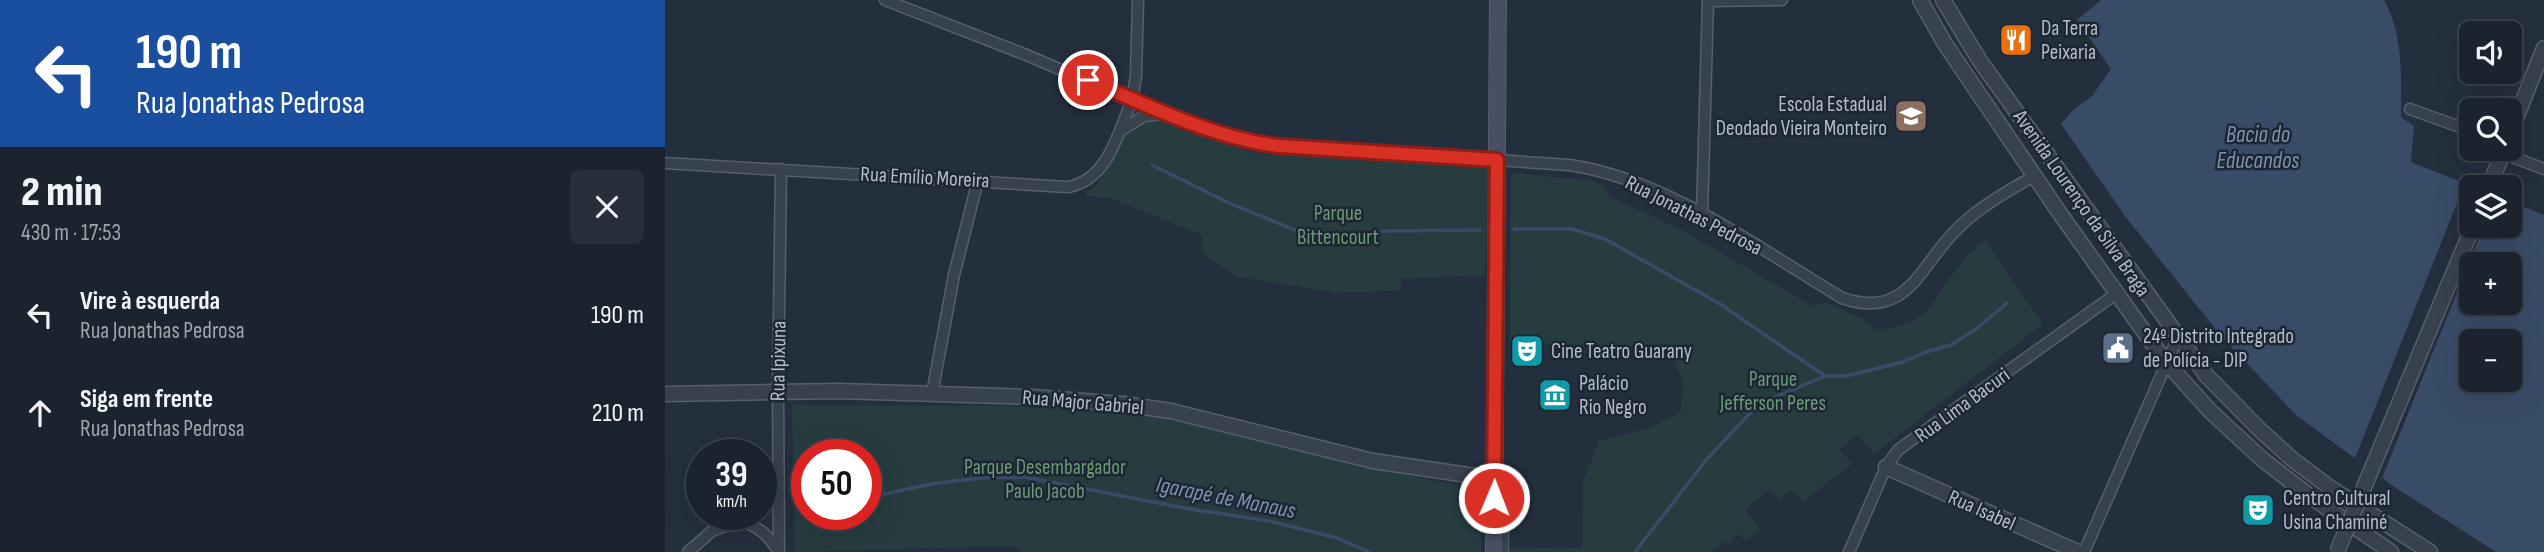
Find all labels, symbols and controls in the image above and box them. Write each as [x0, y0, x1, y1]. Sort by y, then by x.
place label: Da Terra Peixaria [2041, 16, 2098, 65]
restaurant icon: Da Terra Peixaria [1997, 21, 2035, 59]
map controls [2459, 21, 2522, 392]
button: sound [2459, 21, 2522, 84]
text: 190 m [136, 24, 242, 83]
icon: left [21, 28, 112, 119]
pin [1058, 50, 1118, 110]
icon: arrive [1069, 61, 1107, 99]
text: Rua Jonathas Pedrosa [136, 84, 365, 123]
place label: Escola Estadual Deodado Vieira Monteiro [1716, 92, 1887, 141]
school or university icon: Escola Estadual Deodado Vieira Monteiro [1892, 97, 1930, 135]
button: search [2459, 98, 2522, 161]
street label: Avenida Lourenço da Silva Braga [2007, 104, 2156, 301]
water label: Bacia do Educandos [2217, 121, 2299, 175]
street label: Rua Emílio Moreira [860, 162, 990, 193]
text: 2 min [21, 167, 102, 218]
button: close [570, 170, 644, 244]
street label: Rua Jonathas Pedrosa [1621, 170, 1766, 261]
button: layers [2459, 175, 2522, 238]
park label: Parque Bittencourt [1297, 201, 1379, 250]
text: 430 m · 17:53 [21, 219, 121, 247]
button: + [2459, 252, 2522, 315]
text: Vire à esquerda [80, 286, 220, 317]
icon: left [21, 296, 59, 334]
text: 190 m [591, 300, 644, 331]
text: Rua Jonathas Pedrosa [80, 317, 245, 345]
street label: Rua Ipixuna [765, 321, 792, 401]
place label: 24º Distrito Integrado de Polícia - DIP [2143, 324, 2294, 373]
public building icon: 24º Distrito Integrado de Polícia - DIP [2099, 329, 2137, 367]
button: − [2459, 329, 2522, 392]
theatre icon: Cine Teatro Guarany [1508, 332, 1546, 370]
place label: Cine Teatro Guarany [1551, 339, 1692, 364]
street label: Rua Lima Bacuri [1910, 363, 2015, 448]
park label: Parque Jefferson Peres [1719, 367, 1826, 416]
place label: Palácio Rio Negro [1579, 371, 1647, 420]
museum icon: Palácio Rio Negro [1536, 376, 1574, 414]
text: Siga em frente [80, 384, 213, 415]
street label: Rua Major Gabriel [1021, 385, 1145, 420]
icon: ahead [21, 394, 59, 432]
text: 210 m [592, 398, 644, 429]
text: Rua Jonathas Pedrosa [80, 415, 245, 443]
speed limit sign: 50 [791, 439, 882, 530]
text: 39 [715, 454, 748, 497]
park label: Parque Desembargador Paulo Jacob [964, 455, 1126, 504]
position arrow [1457, 461, 1531, 535]
water label: Igarapé de Manaus [1154, 471, 1298, 525]
street label: Rua Isabel [1944, 485, 2019, 536]
place label: Centro Cultural Usina Chaminé [2283, 486, 2390, 535]
text: km/h [716, 491, 747, 512]
theatre icon: Centro Cultural Usina Chaminé [2239, 491, 2277, 529]

